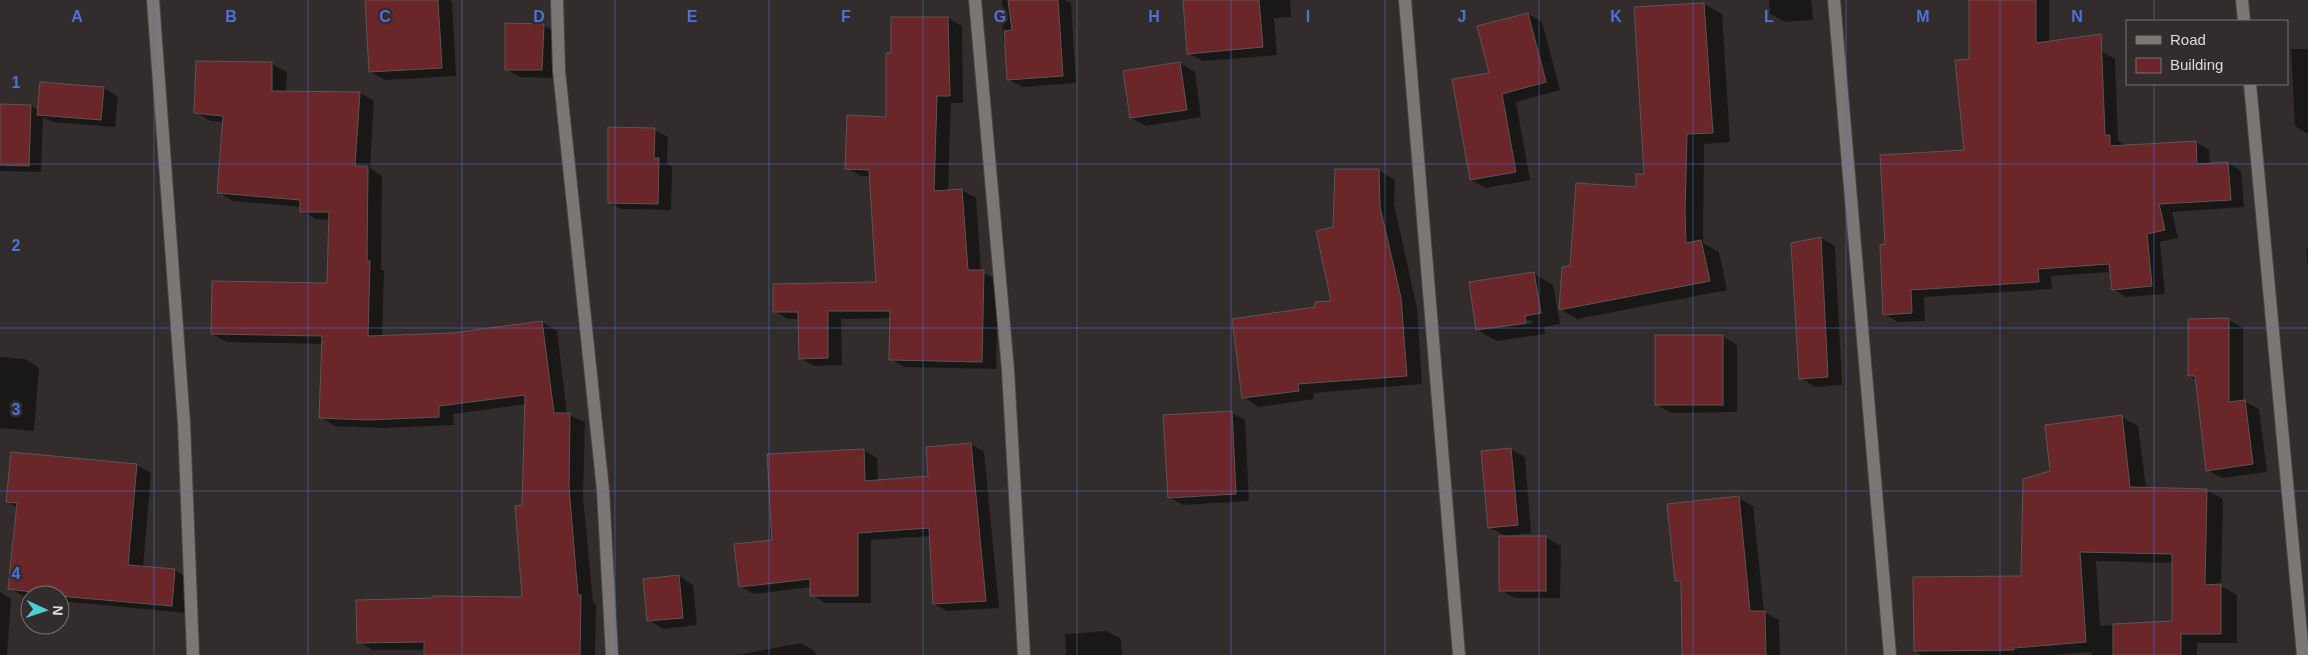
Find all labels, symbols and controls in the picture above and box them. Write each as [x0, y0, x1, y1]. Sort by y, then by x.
text: A [71, 8, 83, 25]
text: B [225, 8, 237, 25]
text: C [379, 8, 391, 25]
text: D [533, 8, 545, 25]
text: E [687, 8, 698, 25]
text: F [841, 8, 851, 25]
text: G [994, 8, 1006, 25]
text: H [1148, 8, 1160, 25]
text: I [1306, 8, 1310, 25]
text: J [1458, 8, 1466, 25]
text: K [1610, 8, 1622, 25]
text: L [1764, 8, 1774, 25]
text: M [1916, 8, 1930, 25]
text: N [2071, 8, 2083, 25]
legend [2126, 20, 2288, 85]
text: Road [2170, 31, 2206, 48]
text: Building [2170, 56, 2223, 73]
text: 1 [12, 74, 21, 91]
text: 2 [12, 237, 21, 254]
text: 3 [12, 401, 21, 418]
text: 4 [12, 565, 21, 582]
north arrow [20, 585, 70, 635]
text: N [50, 605, 66, 616]

